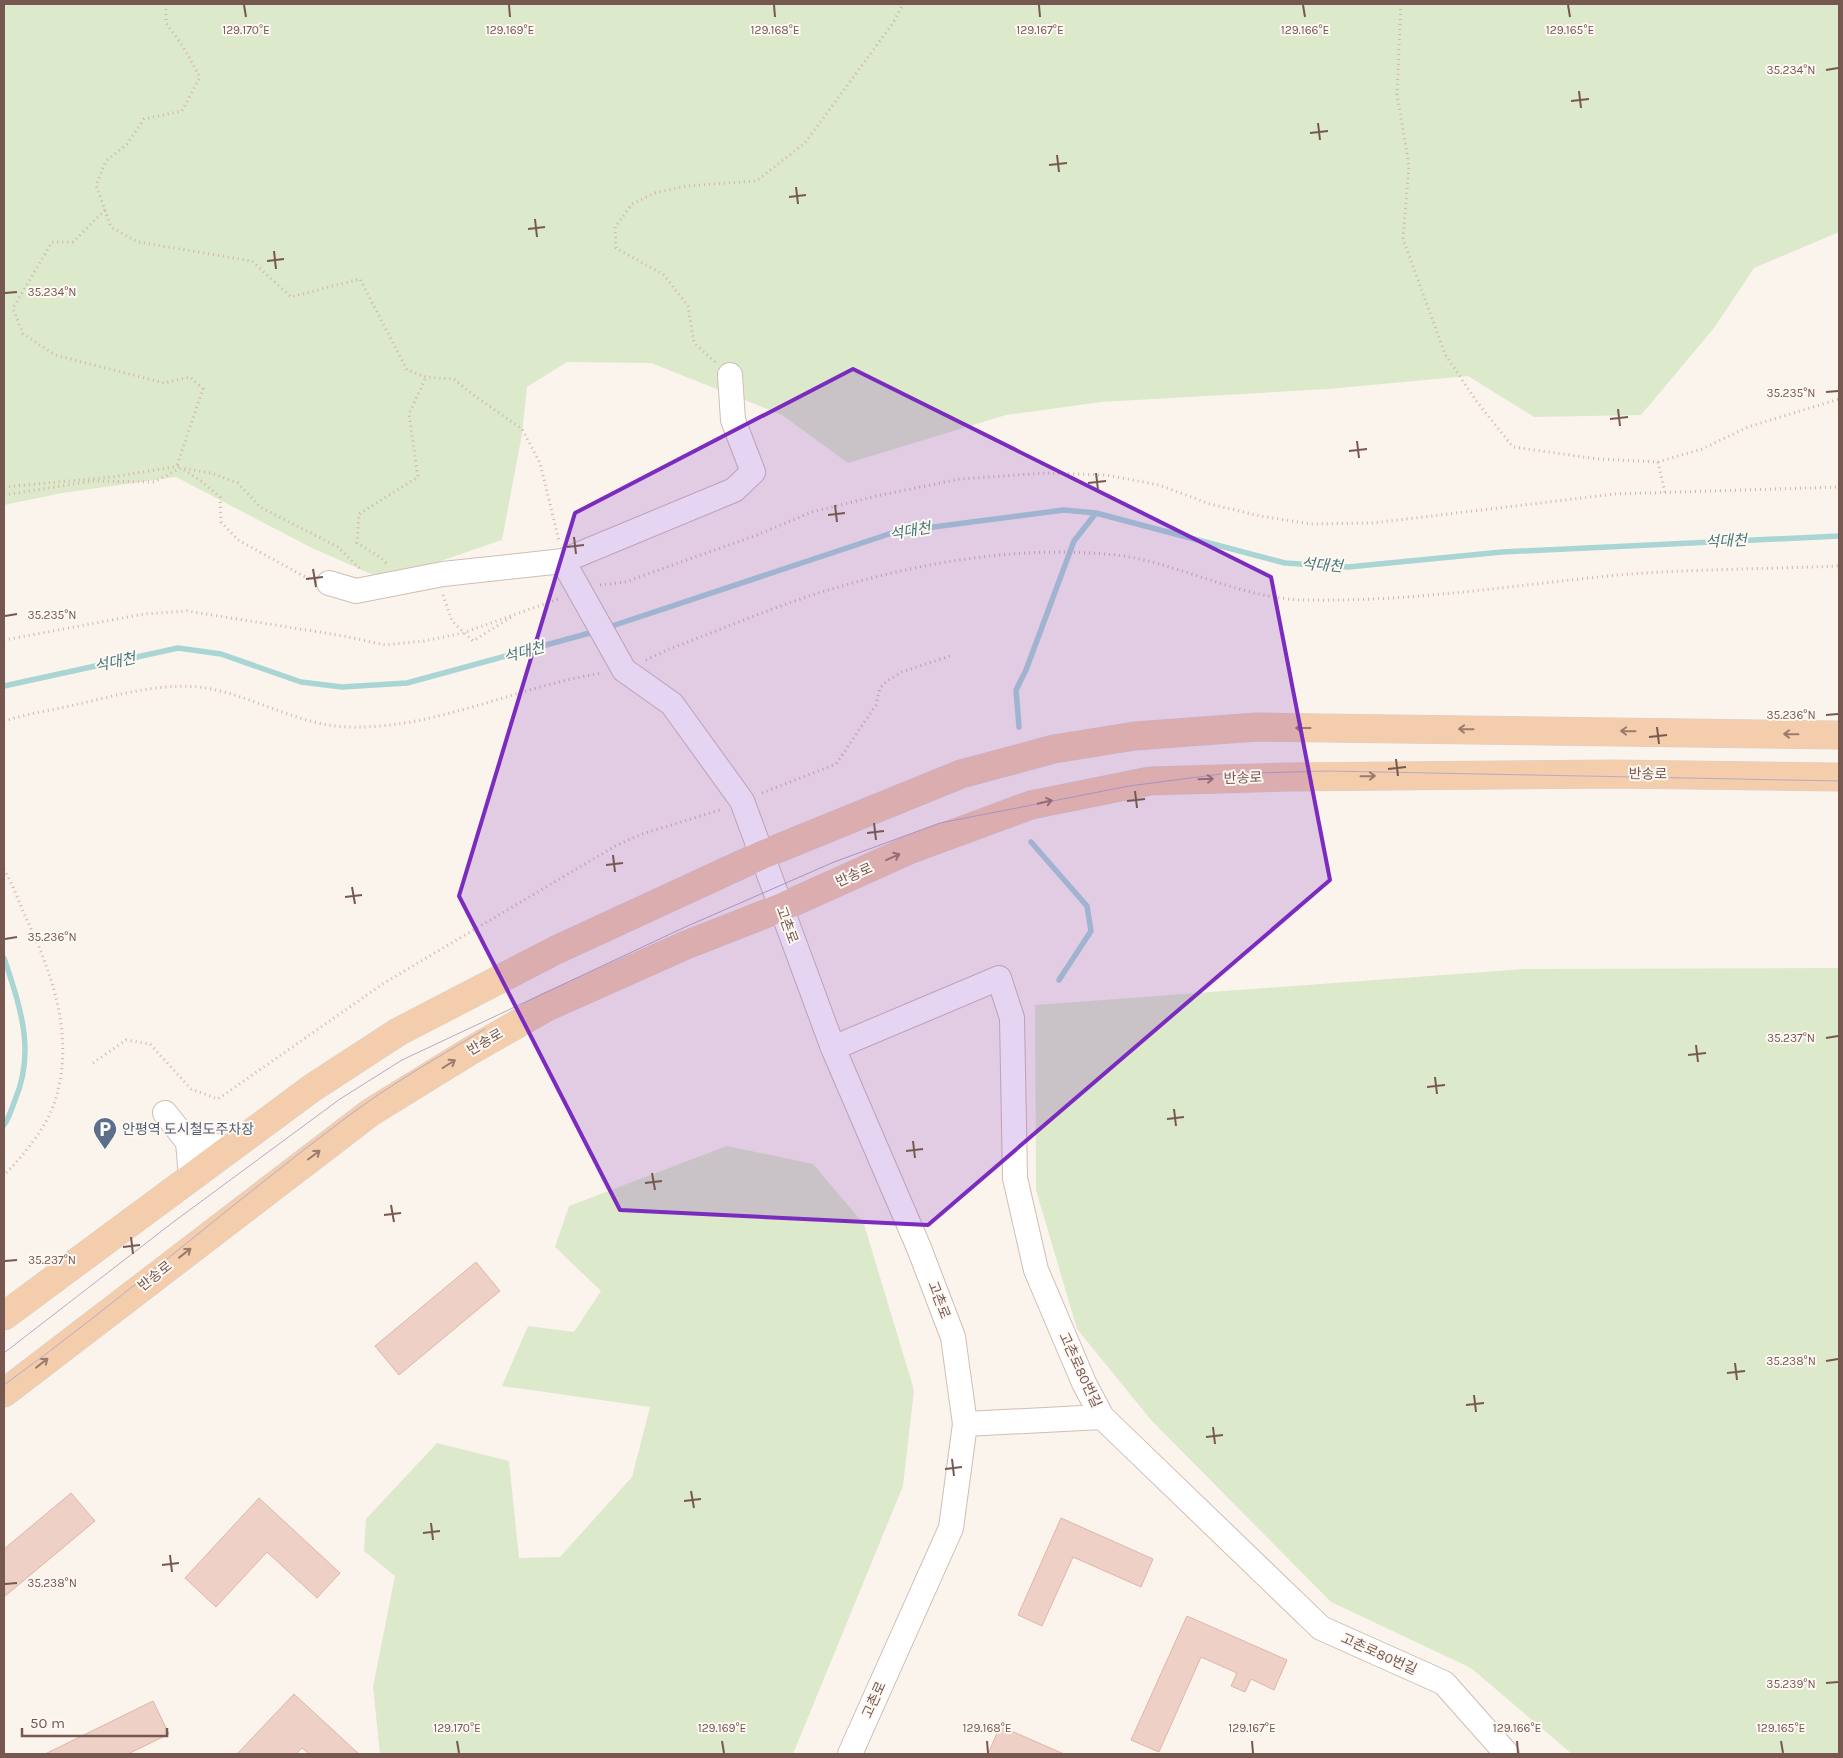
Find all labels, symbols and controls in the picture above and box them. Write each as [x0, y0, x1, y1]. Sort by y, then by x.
text: 129.170°E [222, 23, 270, 37]
text: 129.169°E [486, 23, 534, 37]
text: 129.168°E [750, 23, 800, 37]
text: 129.167°E [1016, 23, 1064, 37]
text: 129.166°E [1281, 23, 1329, 37]
text: 129.165°E [1546, 23, 1594, 37]
text: 35.234°N [1766, 63, 1816, 77]
text: 35.234°N [27, 285, 77, 299]
text: 35.235°N [1766, 386, 1816, 400]
water label: 석대천 [888, 518, 934, 543]
water label: 석대천 [1705, 531, 1749, 551]
water label: 석대천 [1301, 555, 1345, 576]
text: 35.235°N [27, 608, 77, 622]
water label: 석대천 [502, 637, 548, 666]
water label: 석대천 [93, 648, 139, 675]
text: 35.236°N [1766, 708, 1816, 722]
one-way arrow [1295, 723, 1312, 733]
one-way arrow [1458, 724, 1474, 734]
one-way arrow [1620, 727, 1636, 736]
one-way arrow [1783, 729, 1799, 739]
street label: 반송로 [1629, 765, 1668, 783]
street label: 반송로 [1223, 769, 1263, 787]
one-way arrow [1360, 771, 1376, 781]
one-way arrow [1197, 775, 1213, 784]
one-way arrow [1037, 797, 1053, 806]
one-way arrow [885, 852, 900, 862]
street label: 반송로 [833, 859, 875, 891]
street label: 고촌로 [772, 904, 802, 946]
text: 35.236°N [27, 930, 77, 944]
street label: 반송로 [464, 1025, 506, 1059]
text: 35.237°N [1767, 1031, 1815, 1045]
one-way arrow [441, 1058, 455, 1068]
parking icon: 안평역 도시철도주차장 [92, 1116, 118, 1150]
place label: 안평역 도시철도주차장 [122, 1121, 254, 1138]
one-way arrow [307, 1150, 321, 1160]
one-way arrow [178, 1248, 192, 1258]
text: 35.237°N [28, 1253, 76, 1267]
street label: 반송로 [135, 1257, 176, 1295]
street label: 고촌로 [924, 1279, 954, 1321]
street label: 고촌로80번길 [1055, 1330, 1105, 1410]
text: 35.238°N [1766, 1354, 1816, 1368]
one-way arrow [35, 1358, 49, 1368]
text: 35.238°N [27, 1576, 77, 1590]
street label: 고촌로80번길 [1338, 1630, 1420, 1678]
text: 35.239°N [1766, 1677, 1816, 1691]
street label: 고촌로 [858, 1679, 890, 1721]
scale bar [22, 1706, 168, 1738]
text: 50 m [30, 1714, 65, 1732]
text: 129.170°E [433, 1721, 481, 1735]
text: 129.169°E [698, 1721, 746, 1735]
text: 129.168°E [962, 1721, 1012, 1735]
text: 129.167°E [1228, 1721, 1276, 1735]
text: 129.166°E [1493, 1721, 1541, 1735]
text: 129.165°E [1757, 1721, 1805, 1735]

